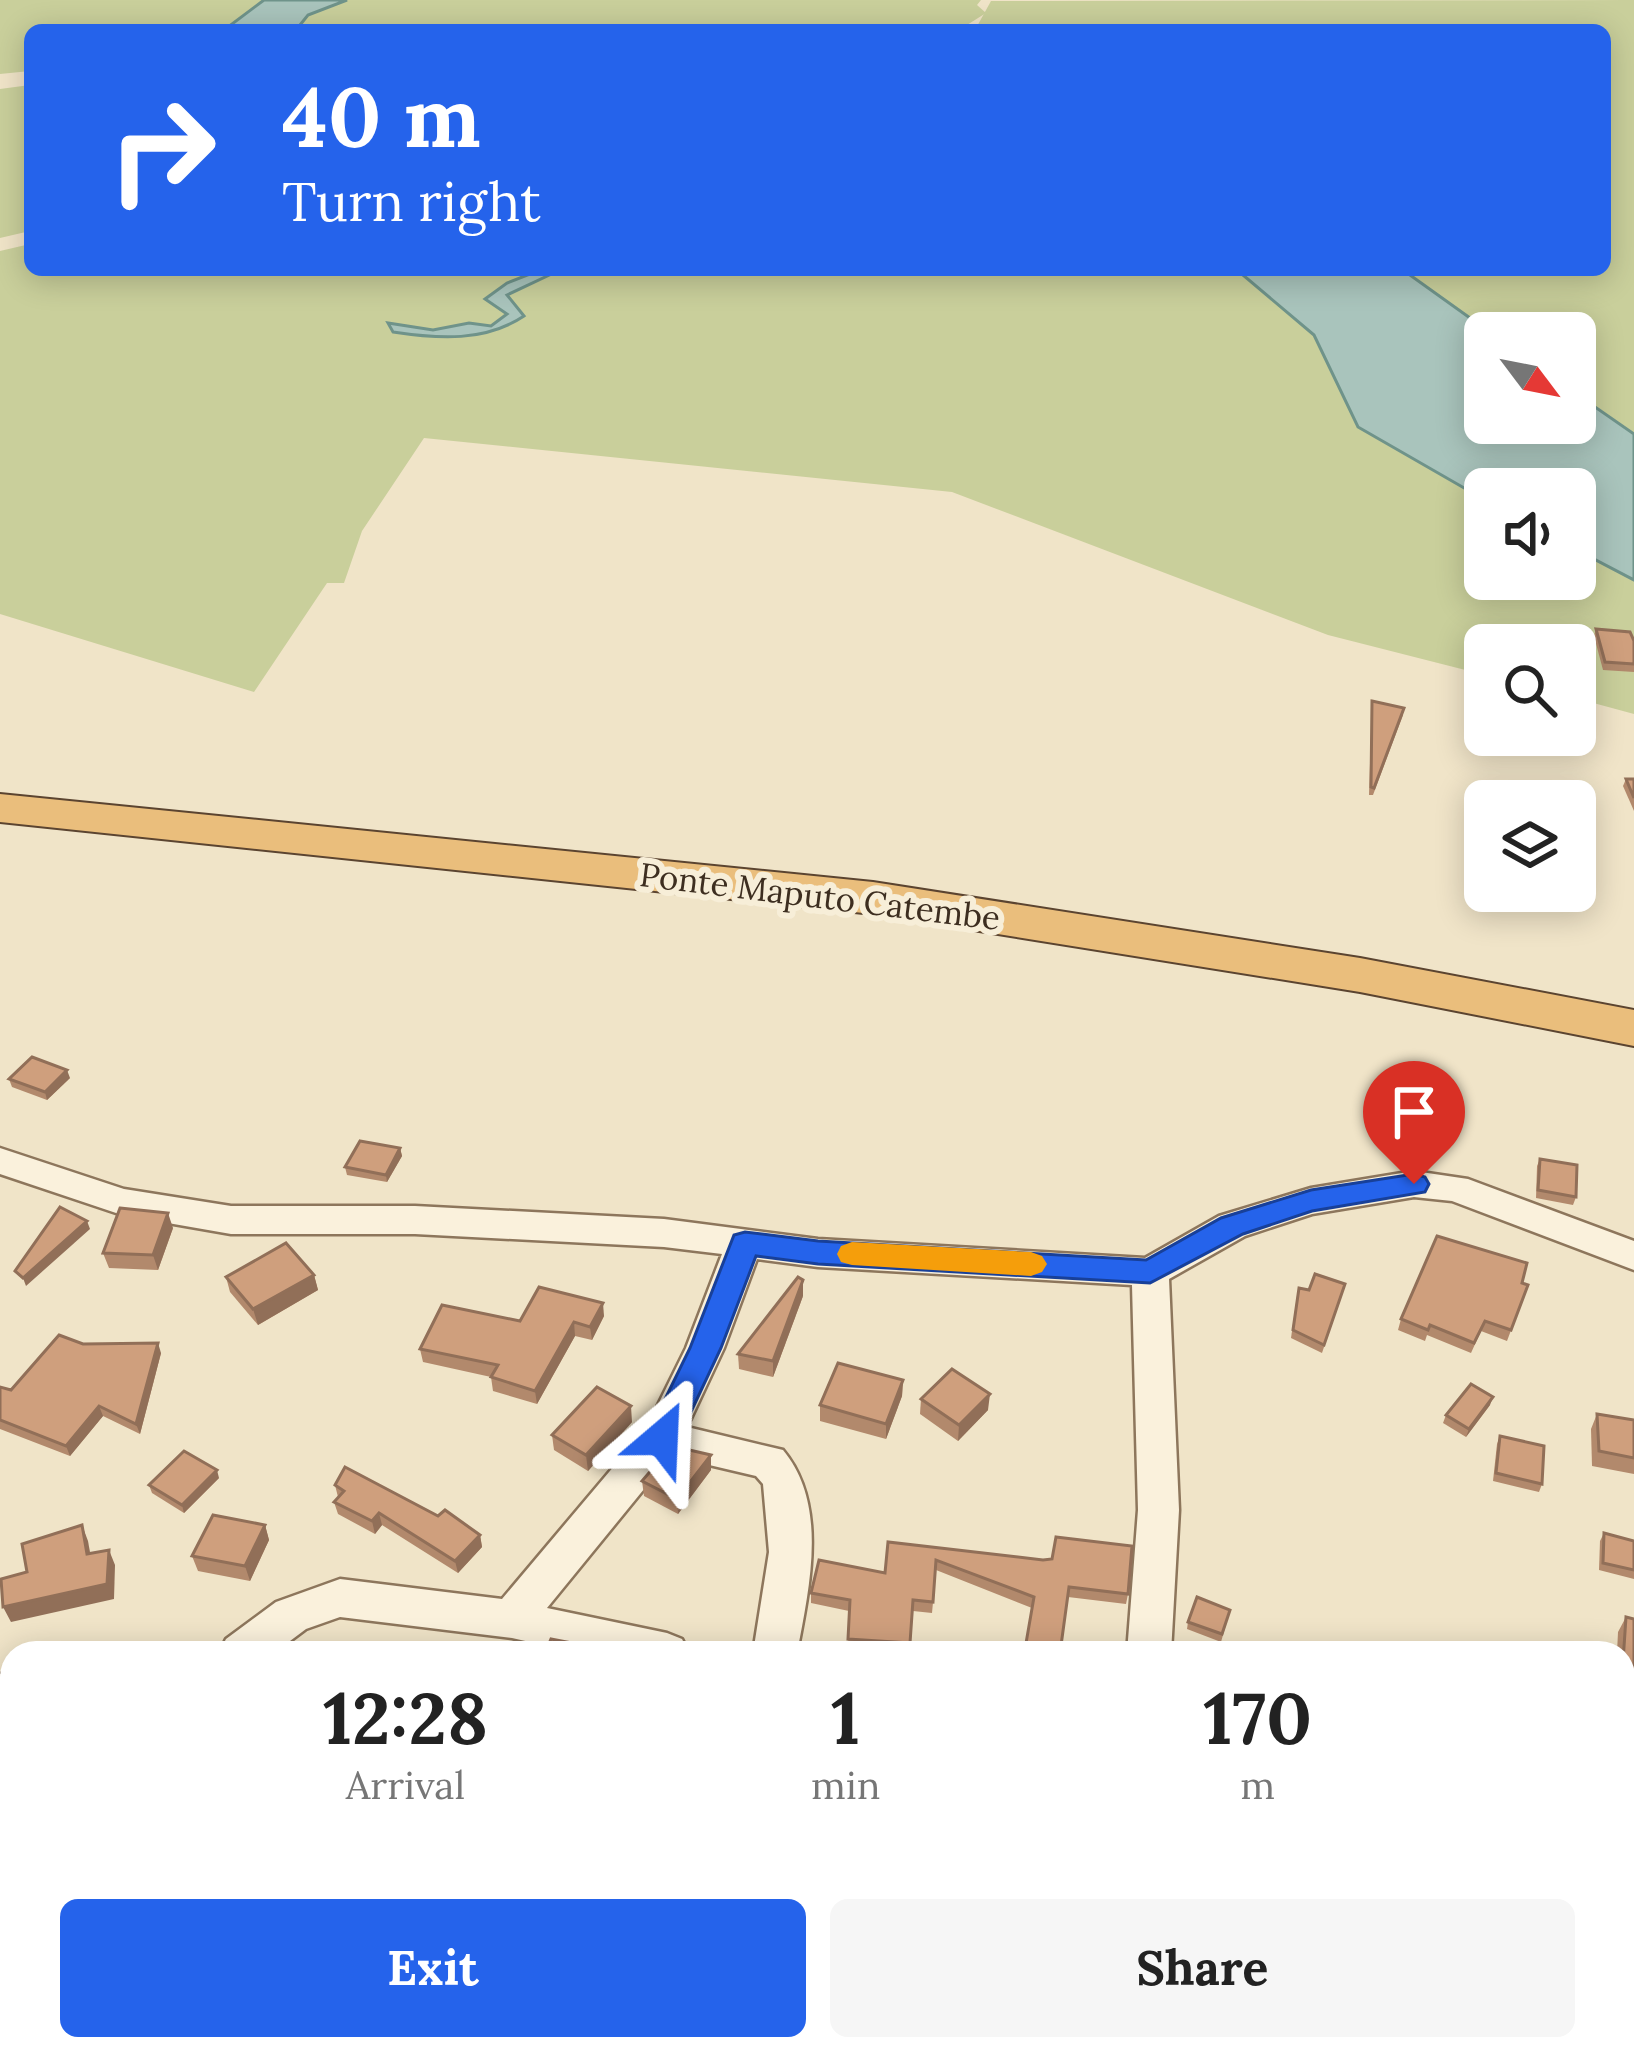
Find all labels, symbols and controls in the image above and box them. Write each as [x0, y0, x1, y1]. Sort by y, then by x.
text: 40 m [282, 62, 481, 170]
icon: right [84, 72, 240, 228]
text: Turn right [282, 167, 541, 236]
north arrow [1464, 312, 1596, 444]
map controls [1464, 312, 1596, 912]
button: sound [1464, 468, 1596, 600]
button: search [1464, 624, 1596, 756]
button: layers [1464, 780, 1596, 912]
street label: Ponte Maputo Catembe [637, 853, 1003, 939]
pin [1363, 1061, 1465, 1184]
icon: arrive [1381, 1079, 1447, 1145]
position arrow [599, 1375, 725, 1501]
text: 12:28 [323, 1672, 488, 1764]
text: 1 [831, 1672, 860, 1764]
text: 170 [1203, 1672, 1312, 1764]
text: Arrival [346, 1760, 465, 1810]
text: min [811, 1760, 880, 1810]
text: m [1240, 1760, 1275, 1810]
button: Exit [60, 1899, 806, 2037]
button: Share [830, 1899, 1575, 2037]

